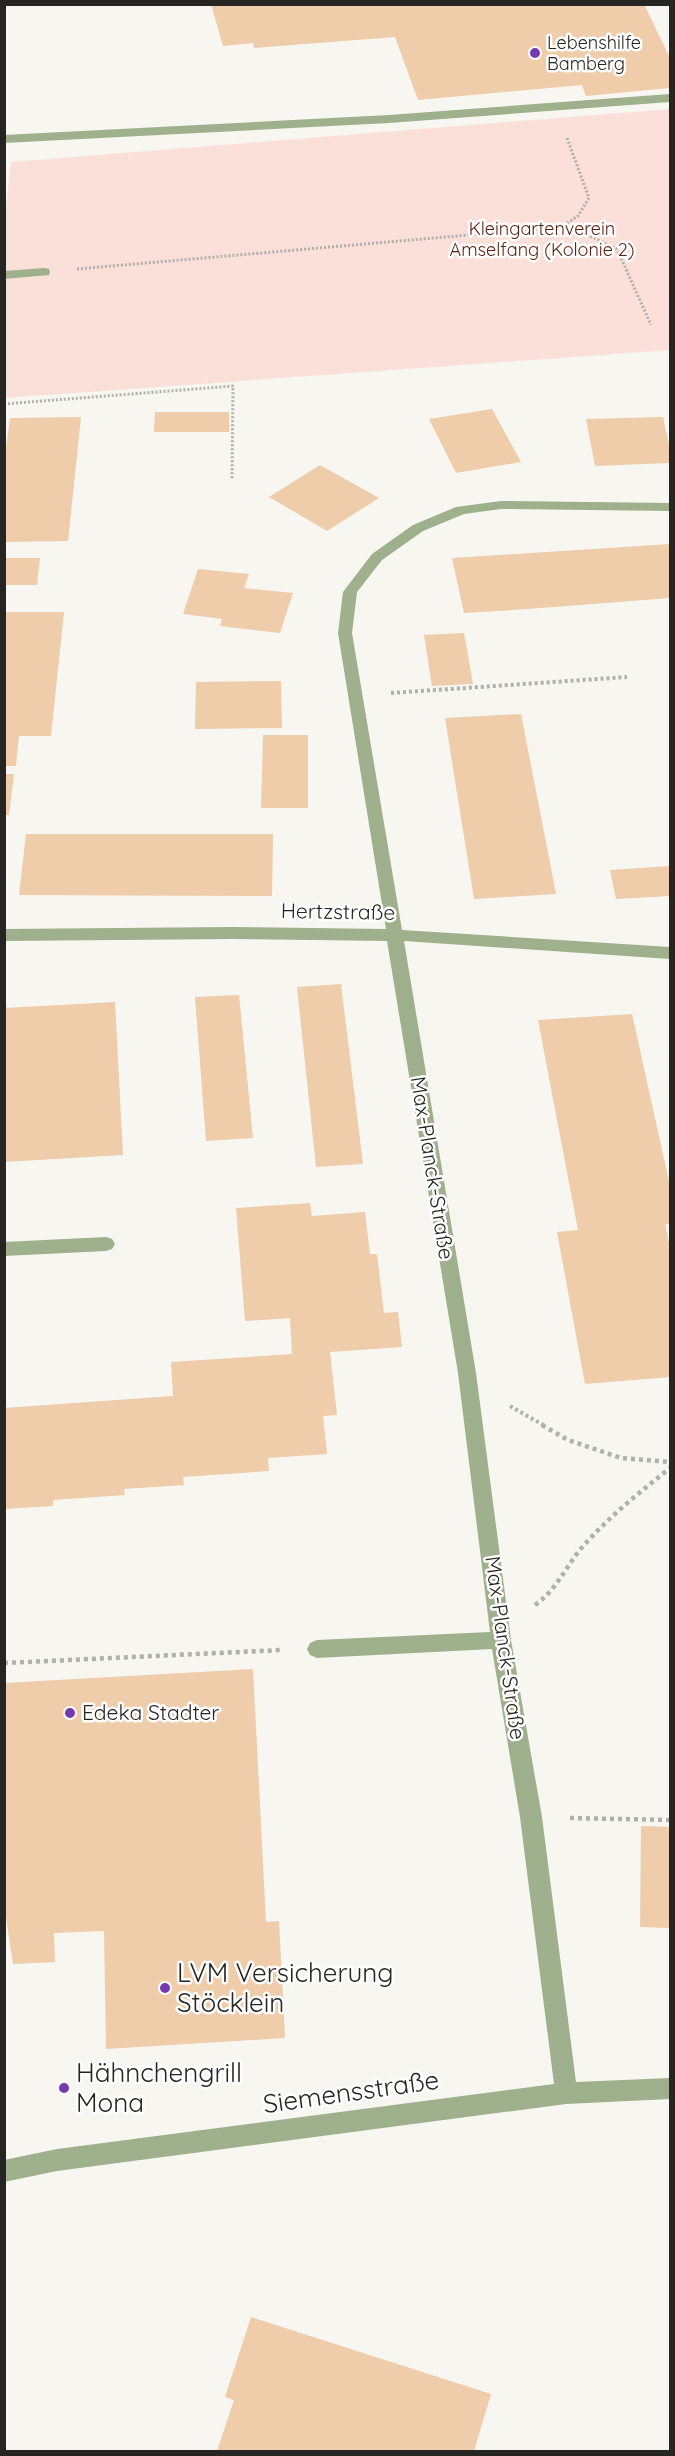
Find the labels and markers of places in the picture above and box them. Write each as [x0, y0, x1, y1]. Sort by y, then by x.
place label: Lebenshilfe Bamberg [547, 31, 641, 75]
marker: Lebenshilfe Bamberg [528, 46, 542, 60]
place label: Edeka Stadter [82, 1699, 219, 1725]
marker: Edeka Stadter [63, 1706, 77, 1720]
place label: LVM Versicherung Stöcklein [177, 1956, 394, 2019]
marker: LVM Versicherung Stöcklein [158, 1981, 172, 1995]
place label: Hähnchengrill Mona [76, 2056, 242, 2119]
marker: Hähnchengrill Mona [57, 2081, 71, 2095]

